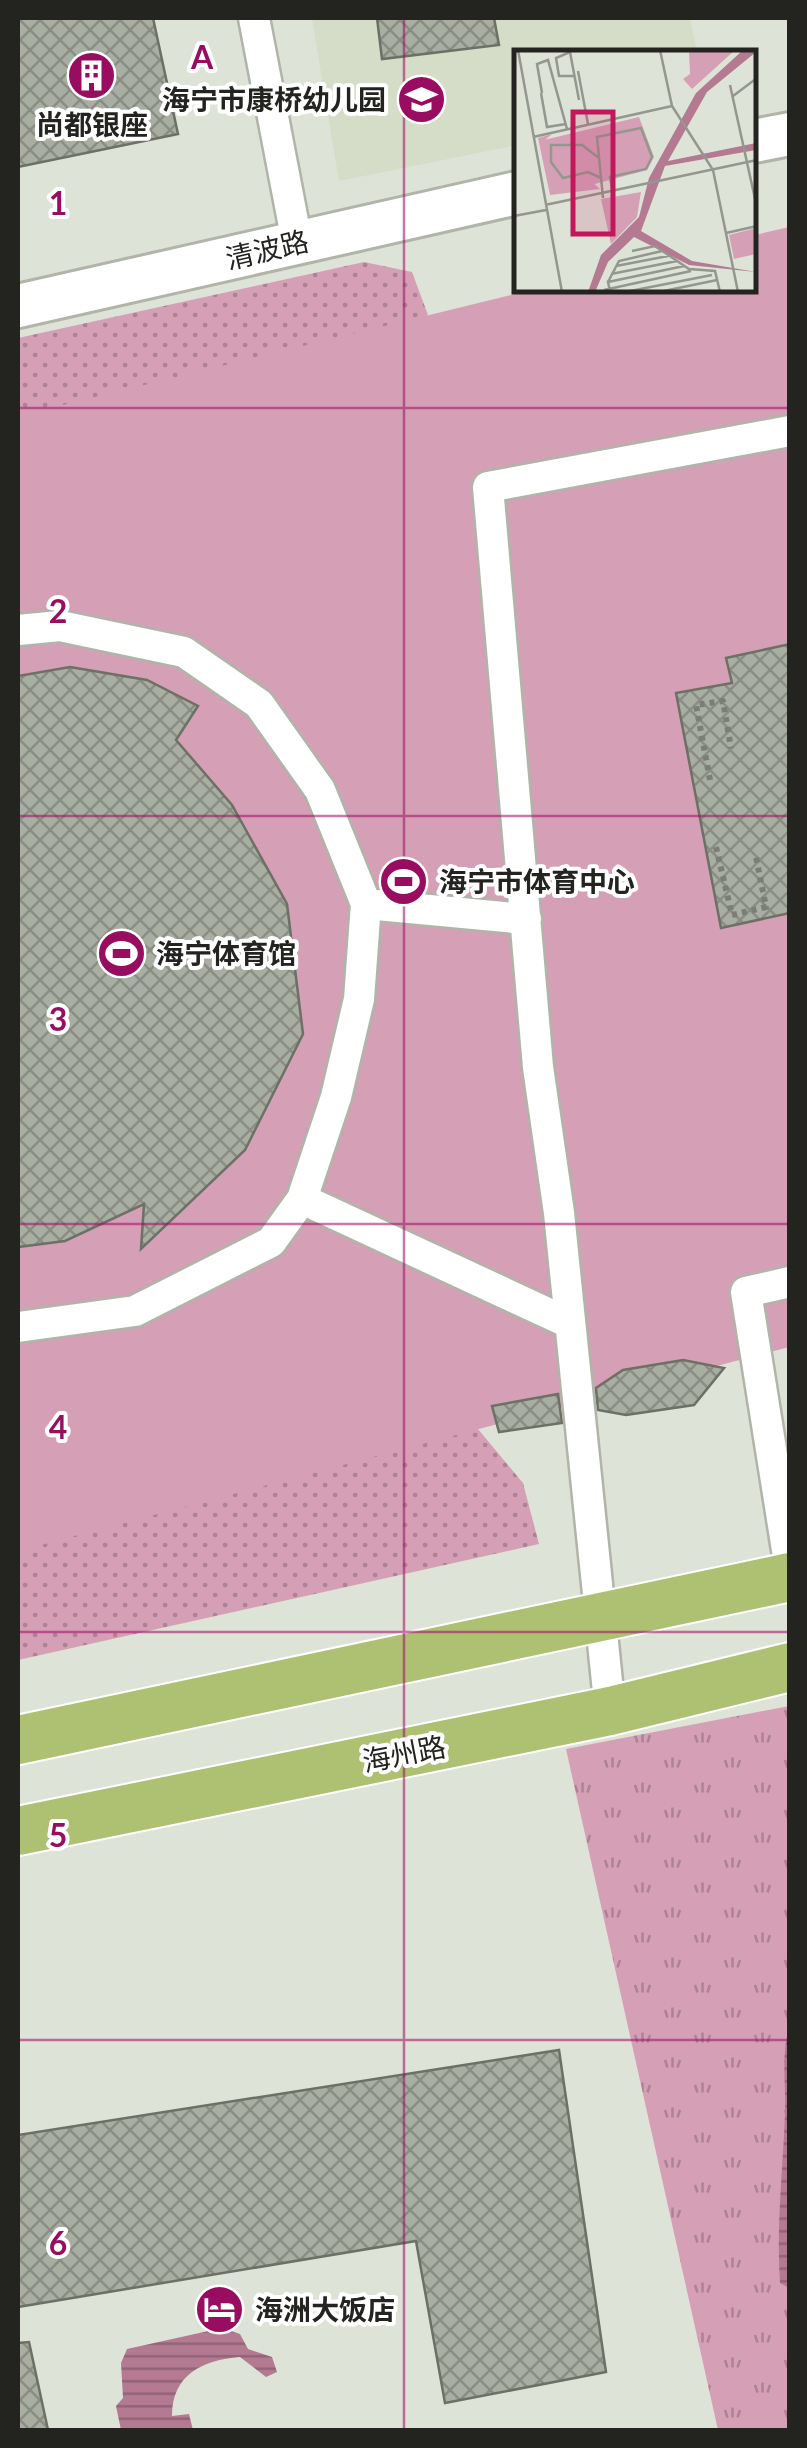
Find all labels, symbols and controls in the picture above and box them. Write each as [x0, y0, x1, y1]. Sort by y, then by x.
text: A [190, 37, 214, 76]
building icon: 尚都银座 [66, 50, 118, 102]
inset map [514, 50, 757, 292]
school or university icon: 海宁市康桥幼儿园 [395, 73, 447, 125]
place label: 海宁市康桥幼儿园 [162, 82, 386, 116]
place label: 尚都银座 [36, 107, 148, 141]
text: 1 [49, 183, 67, 222]
street label: 清波路 [222, 223, 312, 275]
text: 2 [49, 591, 67, 630]
sports icon: 海宁市体育中心 [378, 855, 430, 907]
place label: 海宁市体育中心 [439, 864, 635, 898]
sports icon: 海宁体育馆 [95, 927, 147, 979]
place label: 海宁体育馆 [156, 936, 296, 970]
text: 3 [49, 999, 67, 1038]
text: 4 [49, 1407, 67, 1446]
street label: 海州路 [360, 1728, 448, 1778]
text: 5 [49, 1815, 67, 1854]
text: 6 [49, 2223, 67, 2262]
hotel icon: 海洲大饭店 [194, 2283, 246, 2335]
place label: 海洲大饭店 [255, 2292, 395, 2326]

